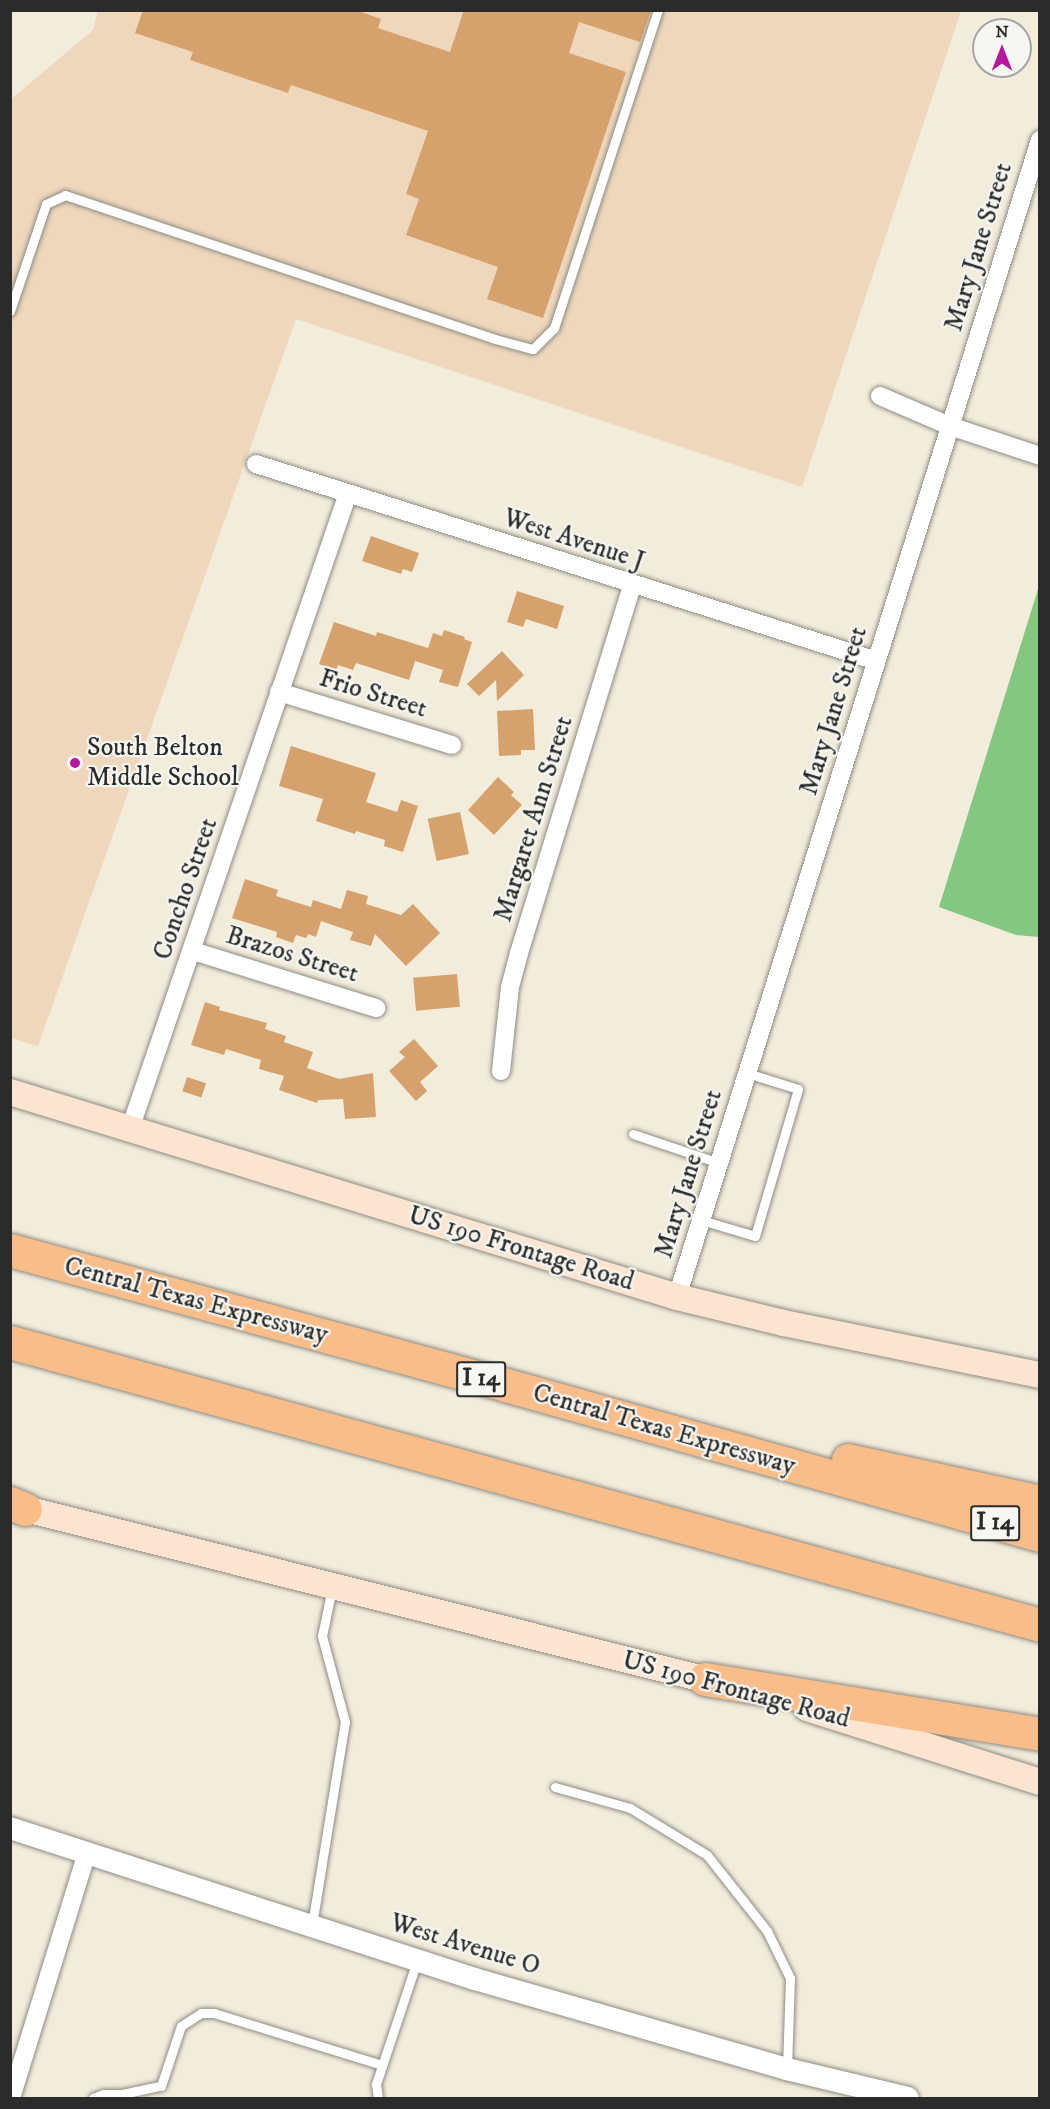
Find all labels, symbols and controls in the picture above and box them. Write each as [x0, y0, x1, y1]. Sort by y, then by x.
north arrow [972, 18, 1032, 78]
text: N [995, 22, 1009, 42]
street label: Mary Jane Street [939, 159, 1019, 335]
street label: West Avenue J [499, 502, 649, 578]
street label: Mary Jane Street [794, 623, 874, 799]
street label: Frio Street [315, 663, 431, 725]
street label: Margaret Ann Street [488, 712, 580, 926]
place label: South Belton Middle School [87, 732, 239, 794]
marker: South Belton Middle School [68, 756, 82, 770]
street label: Concho Street [147, 814, 225, 964]
street label: Brazos Street [222, 920, 362, 990]
street label: Mary Jane Street [649, 1086, 729, 1262]
street label: US 190 Frontage Road [405, 1200, 637, 1298]
street label: Central Texas Expressway [61, 1251, 331, 1351]
road number: I 14 [456, 1358, 506, 1400]
street label: Central Texas Expressway [529, 1378, 799, 1482]
road number: I 14 [970, 1502, 1020, 1544]
street label: US 190 Frontage Road [619, 1645, 853, 1735]
street label: West Avenue O [386, 1907, 544, 1983]

